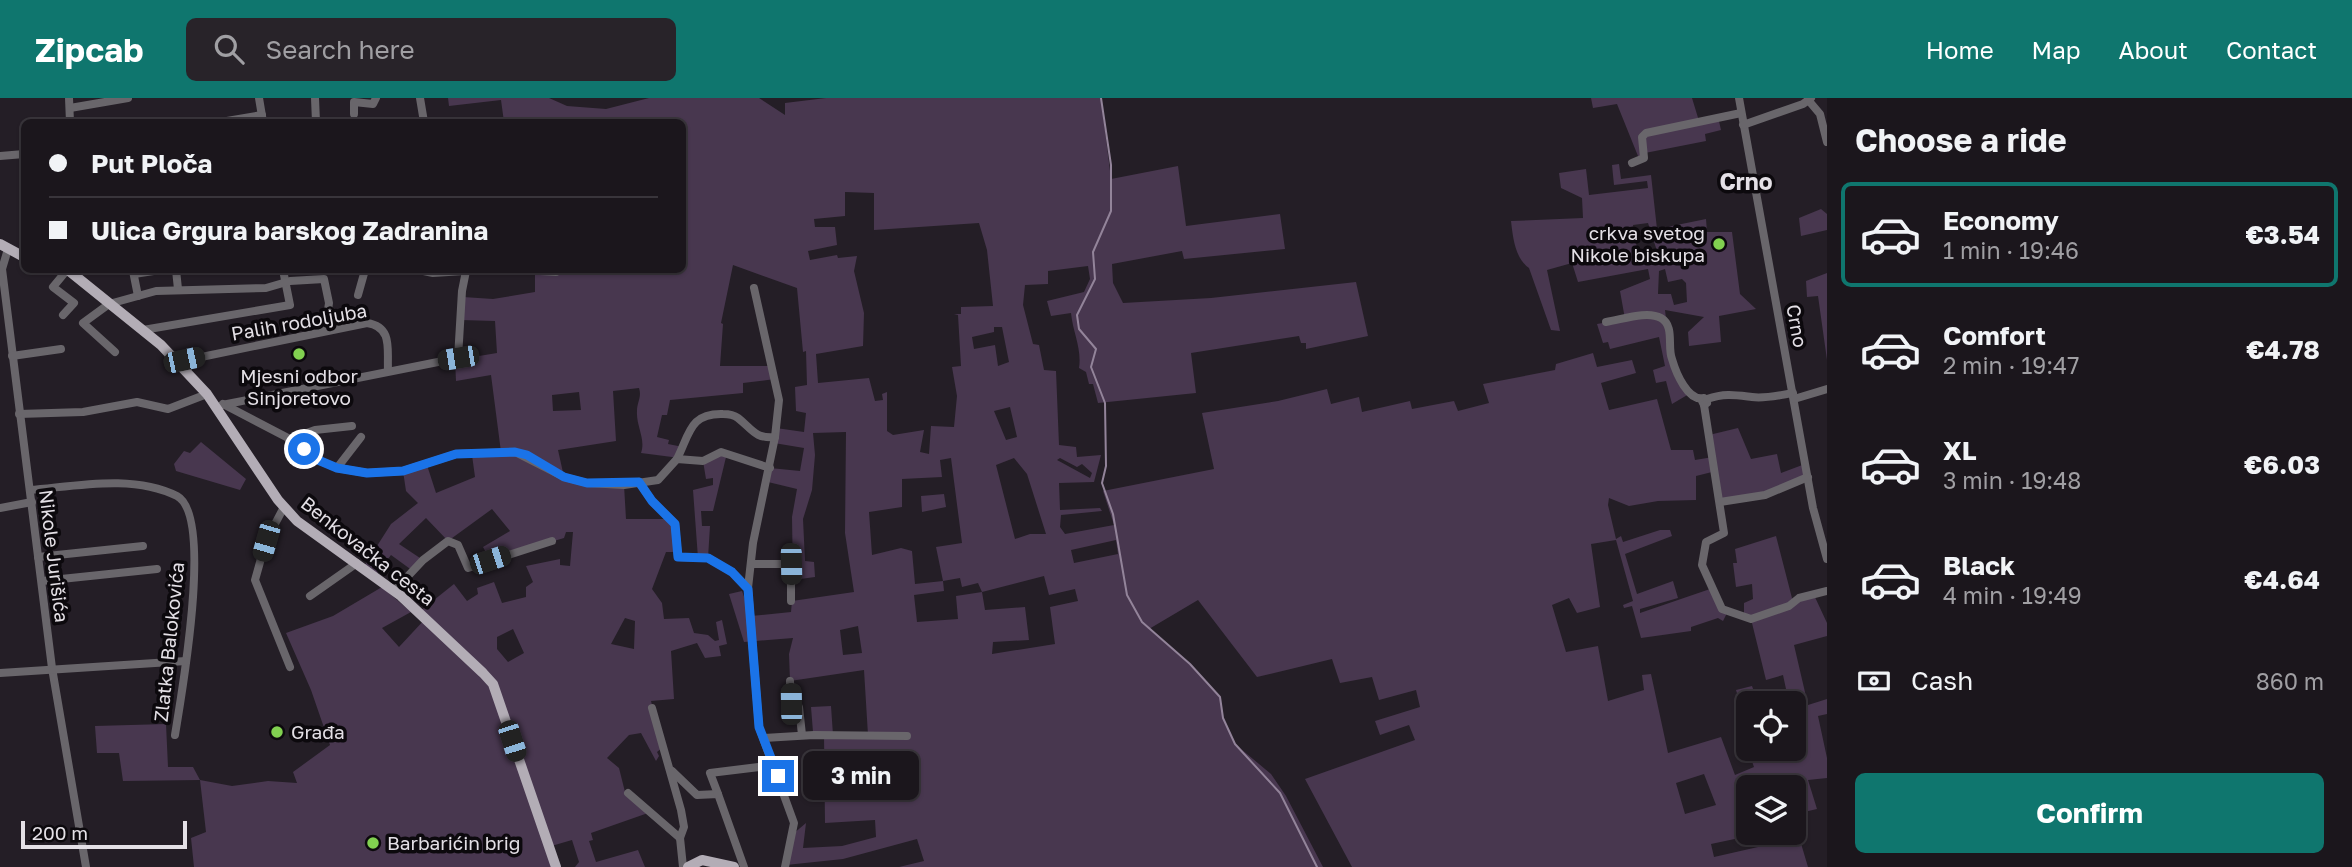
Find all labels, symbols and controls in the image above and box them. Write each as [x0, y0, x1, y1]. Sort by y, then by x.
search box [186, 18, 676, 81]
text: Zipcab [35, 30, 144, 69]
icon: search [210, 30, 248, 68]
text: Search here [266, 34, 415, 65]
text: Home [1926, 35, 1994, 64]
text: Map [2032, 35, 2081, 64]
text: About [2119, 35, 2188, 64]
text: Contact [2226, 35, 2317, 64]
text: Choose a ride [1855, 121, 2067, 159]
text: Put Ploča [91, 148, 212, 179]
district label: Crno [1719, 167, 1773, 195]
icon: car [1859, 203, 1922, 266]
text: Economy [1943, 205, 2059, 236]
text: Ulica Grgura barskog Zadranina [91, 215, 488, 246]
text: €3.54 [2245, 219, 2320, 250]
place label: crkva svetog Nikole biskupa [1571, 221, 1705, 266]
marker: crkva svetog Nikole biskupa [1711, 236, 1727, 252]
text: 1 min · 19:46 [1943, 236, 2079, 264]
street label: Palih rodoljuba [229, 298, 369, 345]
street label: Crno [1782, 303, 1813, 349]
icon: car [1859, 318, 1922, 381]
text: Comfort [1943, 320, 2046, 351]
text: €4.78 [2246, 334, 2320, 365]
car [436, 344, 481, 372]
car [162, 345, 207, 375]
marker: Mjesni odbor Sinjoretovo [291, 346, 307, 362]
text: 2 min · 19:47 [1943, 351, 2079, 379]
place label: Mjesni odbor Sinjoretovo [240, 364, 358, 409]
route start [288, 433, 320, 465]
icon: car [1859, 433, 1922, 496]
text: XL [1943, 435, 1977, 466]
text: €6.03 [2244, 449, 2320, 480]
text: 3 min · 19:48 [1943, 466, 2081, 494]
street label: Nikole Jurišića [35, 488, 74, 624]
street label: Benkovačka cesta [297, 491, 440, 610]
car [251, 518, 282, 564]
car [781, 543, 802, 585]
car [467, 544, 514, 576]
icon: car [1859, 548, 1922, 611]
text: Black [1943, 550, 2015, 581]
street label: Zlatka Balokovića [149, 561, 188, 723]
text: €4.64 [2244, 564, 2320, 595]
text: 4 min · 19:49 [1943, 581, 2082, 609]
icon: cash [1855, 662, 1893, 700]
text: Cash [1911, 665, 1973, 696]
text: 860 m [2256, 667, 2324, 695]
car [781, 683, 802, 725]
map controls [1736, 691, 1806, 845]
button: locate [1736, 691, 1806, 761]
car [496, 718, 529, 764]
place label: Građa [291, 720, 345, 743]
marker: Građa [269, 724, 285, 740]
callout: 3 min [802, 752, 918, 800]
route end [762, 760, 794, 792]
text: 3 min [831, 761, 891, 789]
button: Confirm [1855, 773, 2324, 853]
button: layers [1736, 775, 1806, 845]
scale bar [21, 818, 187, 850]
text: 200 m [32, 821, 88, 844]
place label: Barbarićin brig [387, 831, 521, 854]
marker: Barbarićin brig [365, 835, 381, 851]

